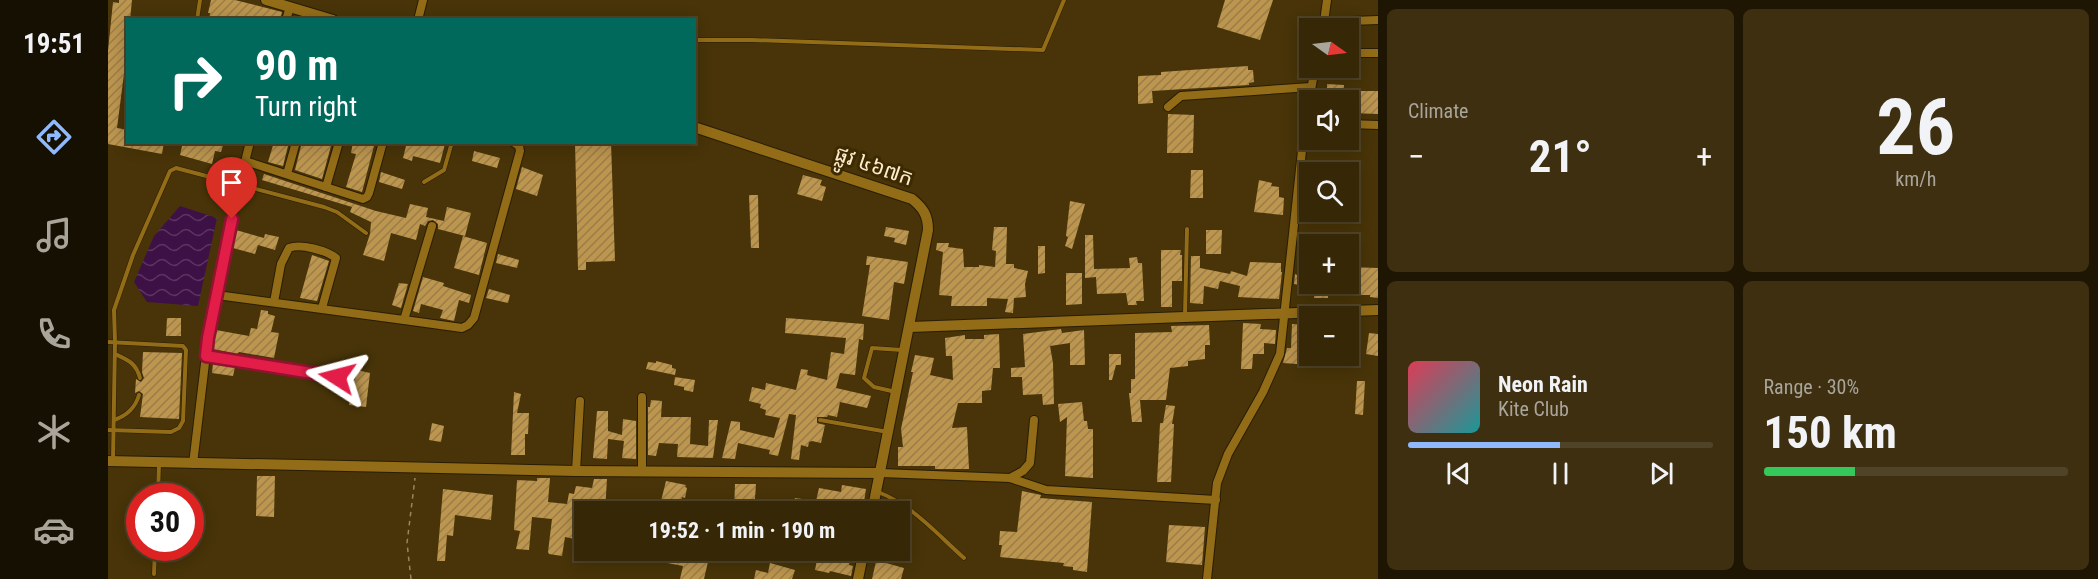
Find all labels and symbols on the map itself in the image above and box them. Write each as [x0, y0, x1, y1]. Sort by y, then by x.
north arrow [1299, 18, 1359, 78]
street label: ផ្លូវ ៤៦៧ក [829, 141, 916, 197]
pin [206, 157, 257, 219]
position arrow [305, 345, 369, 409]
speed limit sign: 30 [126, 483, 204, 561]

